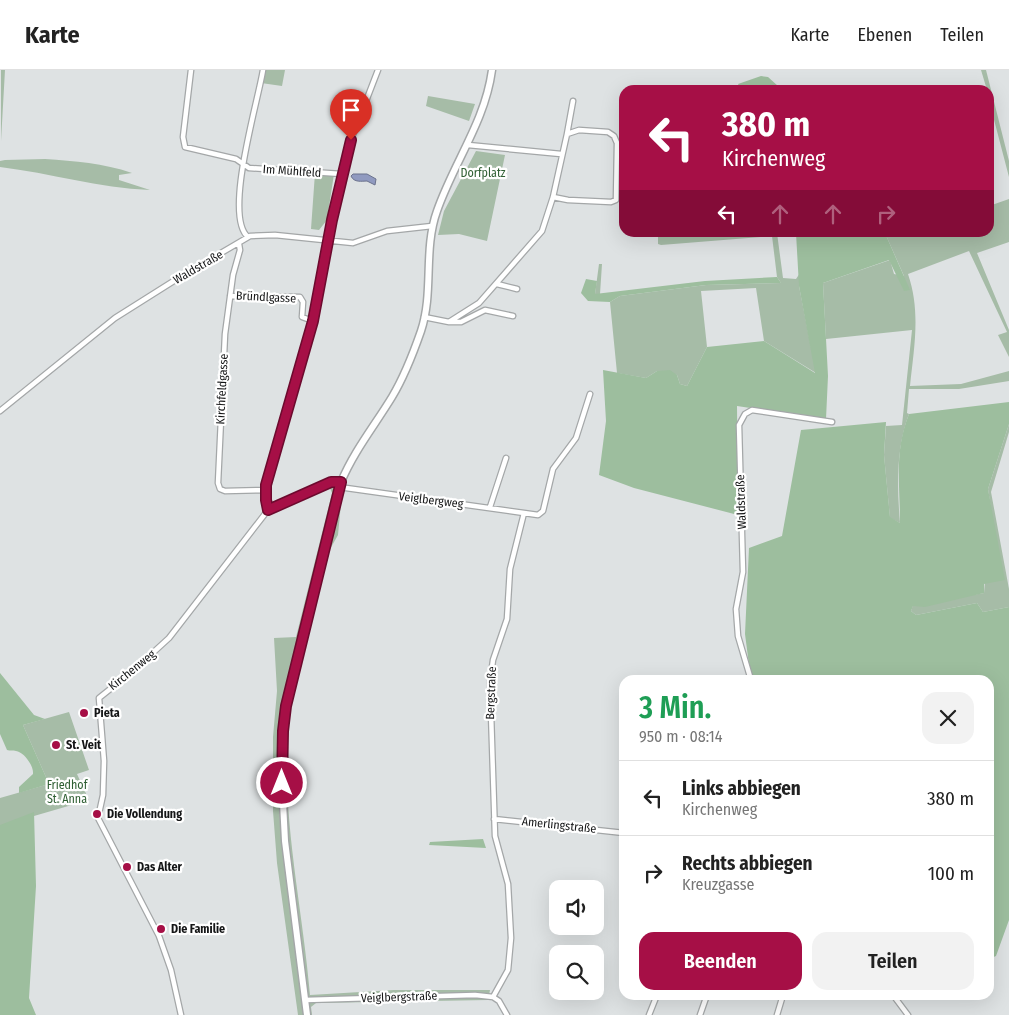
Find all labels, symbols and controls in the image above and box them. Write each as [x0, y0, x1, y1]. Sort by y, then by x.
text: Karte [25, 21, 80, 49]
text: Karte [790, 24, 829, 46]
text: Ebenen [857, 24, 912, 46]
text: Teilen [940, 24, 984, 46]
pin [330, 89, 372, 140]
icon: arrive [337, 96, 365, 124]
text: 380 m [722, 103, 810, 145]
icon: left [639, 105, 704, 170]
text: Kirchenweg [722, 145, 825, 172]
street label: Im Mühlfeld [262, 162, 322, 180]
park label: Dorfplatz [460, 166, 506, 180]
icon: left [713, 200, 741, 228]
icon: ahead [766, 200, 794, 228]
icon: ahead [819, 200, 847, 228]
icon: right [872, 200, 900, 228]
street label: Waldstraße [171, 247, 225, 287]
street label: Bründlgasse [236, 288, 297, 306]
street label: Kirchfeldgasse [213, 353, 231, 425]
street label: Waldstraße [733, 474, 749, 530]
street label: Veiglbergweg [398, 489, 464, 511]
street label: Kirchenweg [106, 647, 159, 693]
street label: Bergstraße [483, 666, 499, 720]
text: 3 Min. [639, 690, 711, 726]
button: close [922, 692, 974, 744]
place label: Pieta [94, 706, 120, 720]
marker: Pieta [78, 707, 90, 719]
text: 950 m · 08:14 [639, 727, 723, 746]
place label: St. Veit [66, 738, 102, 752]
marker: St. Veit [50, 739, 62, 751]
position arrow [255, 756, 307, 808]
text: Links abbiegen [682, 777, 801, 800]
park label: Friedhof St. Anna [47, 778, 89, 806]
icon: left [639, 784, 667, 812]
text: 380 m [927, 787, 974, 810]
text: Kirchenweg [682, 800, 757, 819]
place label: Die Vollendung [107, 807, 182, 821]
marker: Die Vollendung [91, 808, 103, 820]
street label: Amerlingstraße [521, 814, 597, 836]
text: Rechts abbiegen [682, 852, 812, 875]
icon: right [639, 859, 667, 887]
place label: Das Alter [137, 860, 183, 874]
marker: Das Alter [121, 861, 133, 873]
text: 100 m [928, 862, 974, 885]
text: Kreuzgasse [682, 875, 754, 894]
map controls [549, 880, 604, 1000]
button: sound [549, 880, 604, 935]
place label: Die Familie [171, 922, 225, 936]
marker: Die Familie [155, 923, 167, 935]
button: Beenden [639, 932, 802, 990]
button: Teilen [812, 932, 974, 990]
button: search [549, 945, 604, 1000]
street label: Veiglbergstraße [360, 989, 438, 1005]

